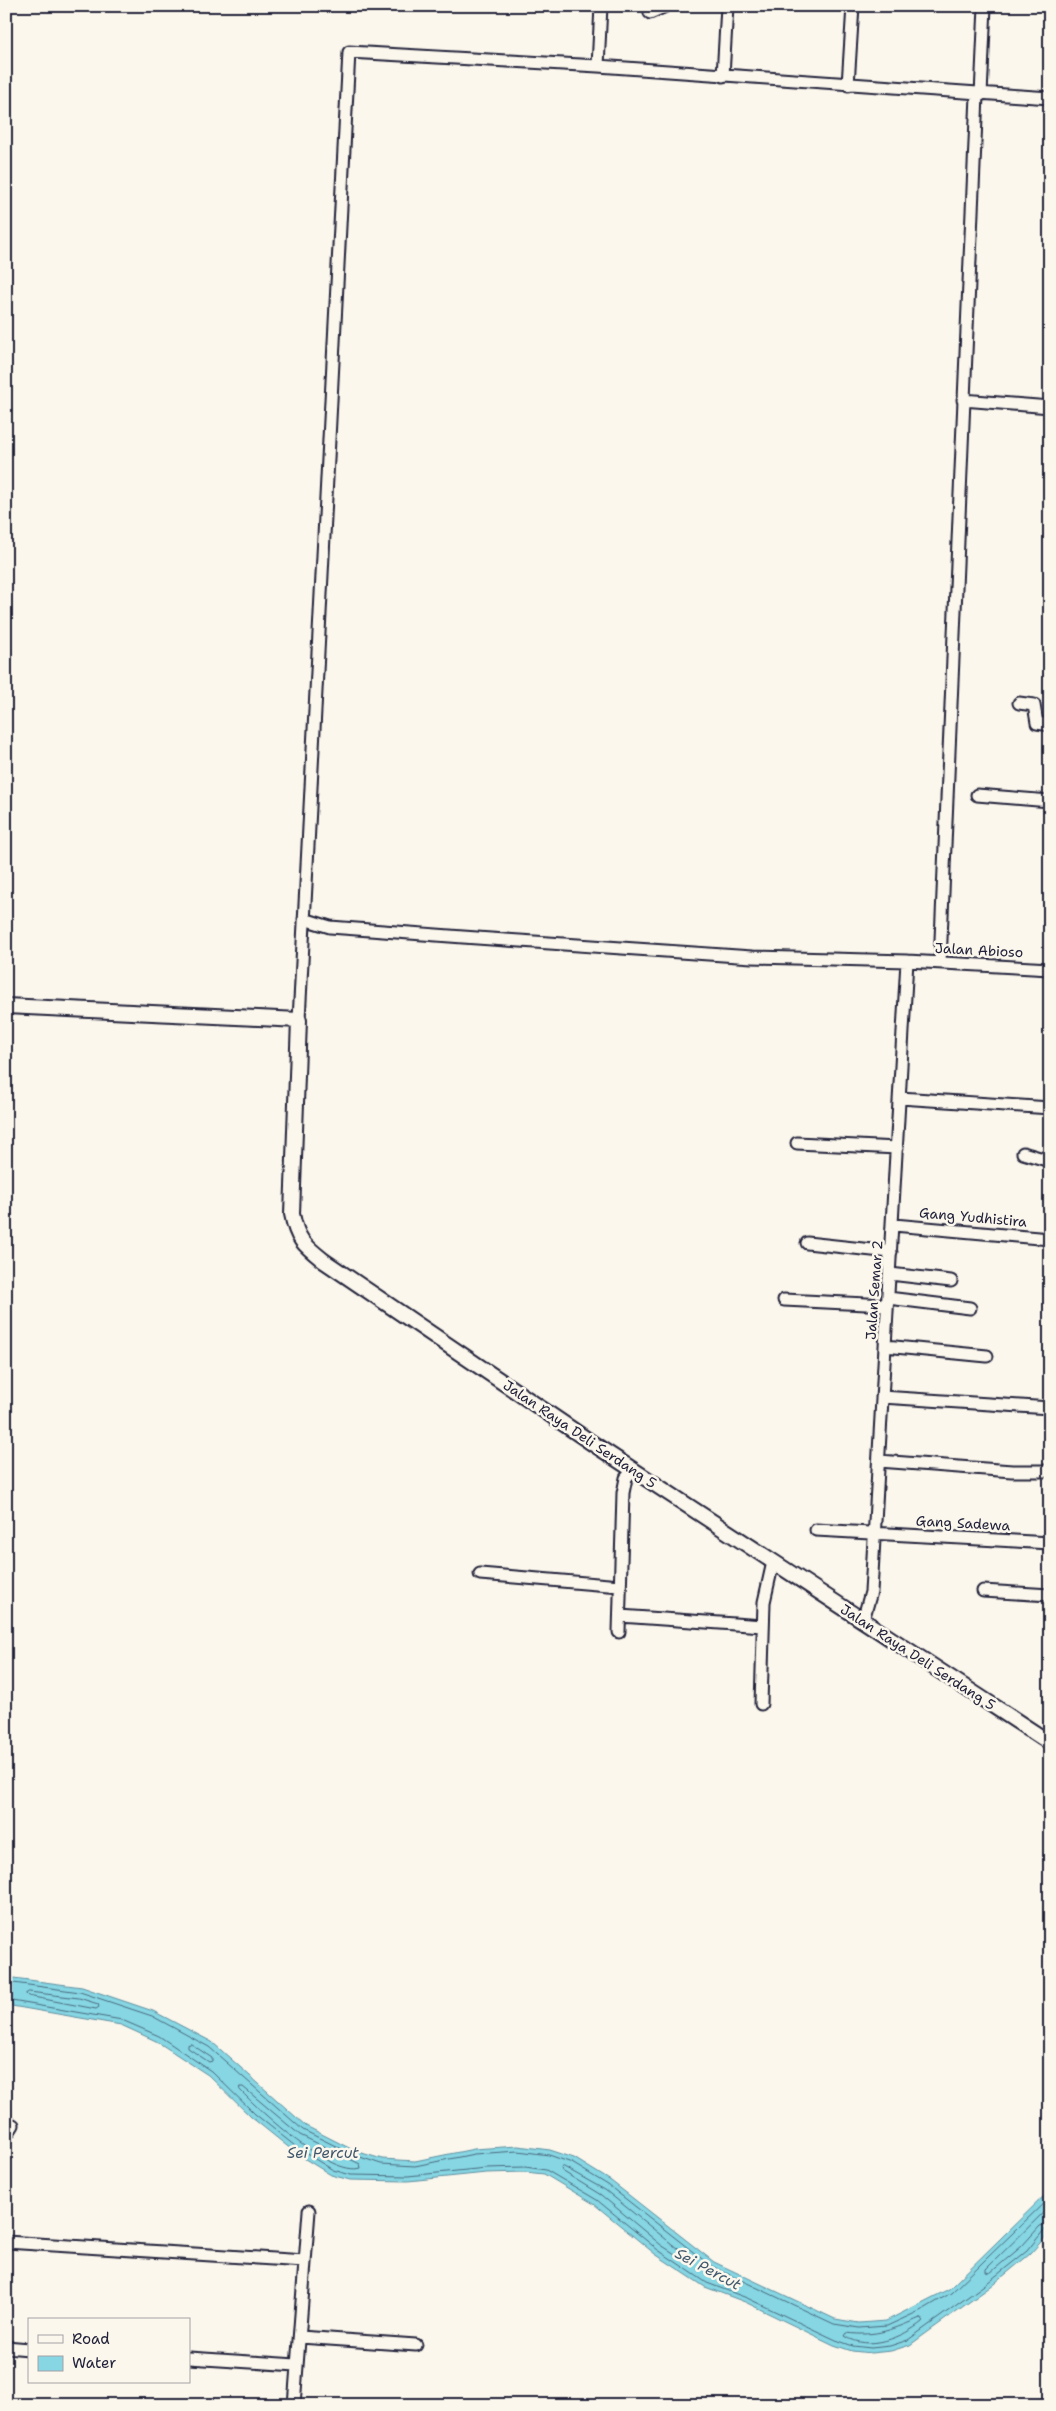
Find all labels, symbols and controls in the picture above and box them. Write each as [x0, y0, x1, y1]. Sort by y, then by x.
street label: Jalan Abioso [934, 939, 1024, 961]
street label: Gang Yudhistira [918, 1203, 1028, 1231]
street label: Jalan Semar 2 [862, 1239, 886, 1341]
street label: Jalan Raya Deli Serdang 5 [500, 1376, 660, 1492]
street label: Gang Sadewa [915, 1512, 1011, 1534]
street label: Jalan Raya Deli Serdang 5 [837, 1600, 999, 1714]
water label: Sei Percut [287, 2143, 359, 2163]
water label: Sei Percut [672, 2243, 745, 2295]
legend [28, 2318, 190, 2384]
text: Road [72, 2329, 110, 2349]
text: Water [72, 2353, 116, 2373]

